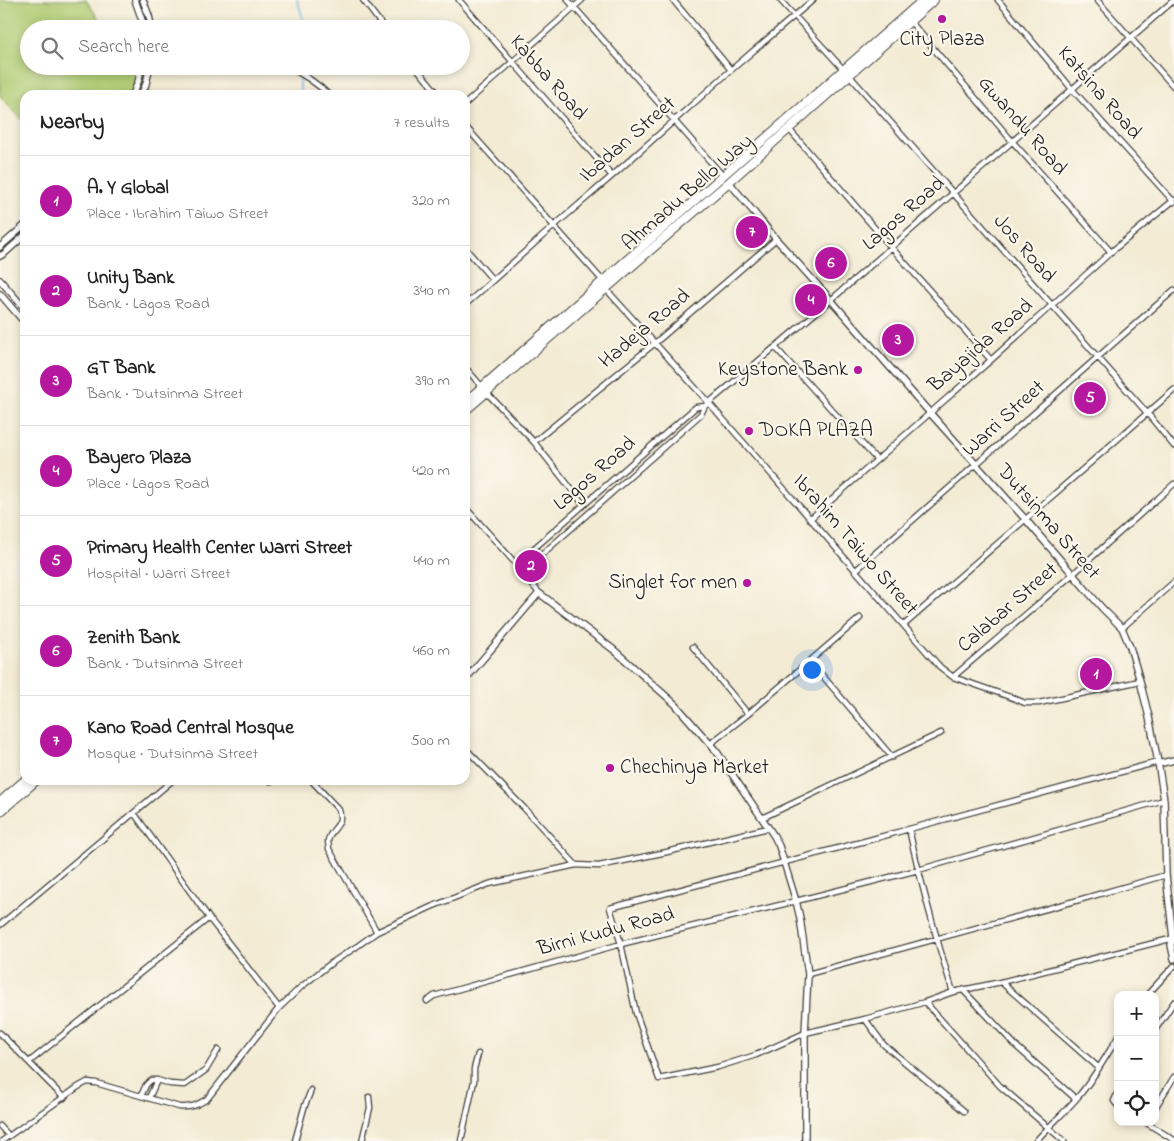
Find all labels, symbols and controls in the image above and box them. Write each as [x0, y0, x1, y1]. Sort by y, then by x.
marker: City Plaza [936, 13, 948, 25]
search box [20, 20, 470, 75]
place label: City Plaza [899, 25, 985, 57]
street label: Kabba Road [502, 28, 594, 128]
icon: search [38, 34, 66, 62]
text: Search here [78, 34, 169, 61]
street label: Katsina Road [1050, 40, 1148, 147]
street label: Gwandu Road [970, 70, 1074, 183]
street label: Ibadan Street [573, 90, 683, 190]
text: Nearby [40, 108, 104, 138]
text: 7 results [394, 111, 450, 135]
street label: Ahmadu Bello Way [616, 127, 762, 260]
street label: Lagos Road [856, 169, 953, 260]
text: A. Y Global [87, 175, 169, 202]
text: 1 [53, 189, 59, 213]
text: 320 m [412, 189, 450, 213]
text: Place · Ibrahim Taiwo Street [87, 202, 269, 226]
street label: Jos Road [986, 208, 1063, 290]
pin: 7 [736, 213, 768, 251]
pin: 6 [815, 244, 847, 282]
text: Unity Bank [87, 265, 174, 292]
text: 2 [52, 279, 60, 303]
text: 340 m [413, 279, 450, 303]
pin: 4 [795, 281, 827, 319]
street label: Hadeja Road [593, 282, 697, 376]
text: Bank · Lagos Road [87, 292, 210, 316]
street label: Bayajida Road [921, 292, 1042, 402]
pin: 3 [882, 321, 914, 359]
text: GT Bank [87, 355, 155, 382]
place label: Keystone Bank [718, 355, 849, 387]
marker: Keystone Bank [852, 364, 864, 376]
text: 3 [53, 369, 59, 393]
text: 390 m [415, 369, 450, 393]
street label: Warri Street [956, 374, 1052, 464]
pin: 5 [1074, 379, 1106, 417]
text: Bank · Dutsinma Street [87, 382, 243, 406]
place label: DOKA PLAZA [758, 416, 873, 446]
marker: DOKA PLAZA [743, 425, 755, 437]
street label: Lagos Road [547, 429, 644, 520]
text: Bayero Plaza [87, 445, 191, 472]
street label: Dutsinma Street [988, 457, 1107, 587]
text: 4 [53, 459, 59, 483]
text: 420 m [412, 459, 450, 483]
street label: Ibrahim Taiwo Street [785, 468, 925, 622]
text: Place · Lagos Road [87, 472, 209, 496]
text: Primary Health Center Warri Street [87, 535, 352, 562]
pin: 2 [515, 547, 547, 585]
text: 5 [51, 549, 61, 573]
text: 440 m [413, 549, 450, 573]
street label: Calabar Street [951, 556, 1065, 660]
text: Hospital · Warri Street [87, 562, 231, 586]
place label: Singlet for men [608, 568, 737, 600]
marker: Singlet for men [741, 577, 753, 589]
text: Zenith Bank [87, 625, 180, 652]
text: 6 [52, 639, 60, 663]
text: 460 m [413, 639, 450, 663]
text: Bank · Dutsinma Street [87, 652, 243, 676]
pin: 1 [1080, 655, 1112, 693]
your location [799, 657, 825, 683]
text: Kano Road Central Mosque [87, 715, 294, 742]
text: 7 [53, 729, 59, 753]
text: 500 m [411, 729, 450, 753]
text: Mosque · Dutsinma Street [87, 742, 258, 766]
place label: Chechinya Market [620, 753, 769, 785]
marker: Chechinya Market [604, 762, 616, 774]
street label: Birni Kudu Road [533, 899, 678, 965]
map controls [1114, 991, 1159, 1126]
button: + [1114, 991, 1159, 1036]
button: − [1114, 1036, 1159, 1081]
button: locate [1114, 1081, 1159, 1126]

